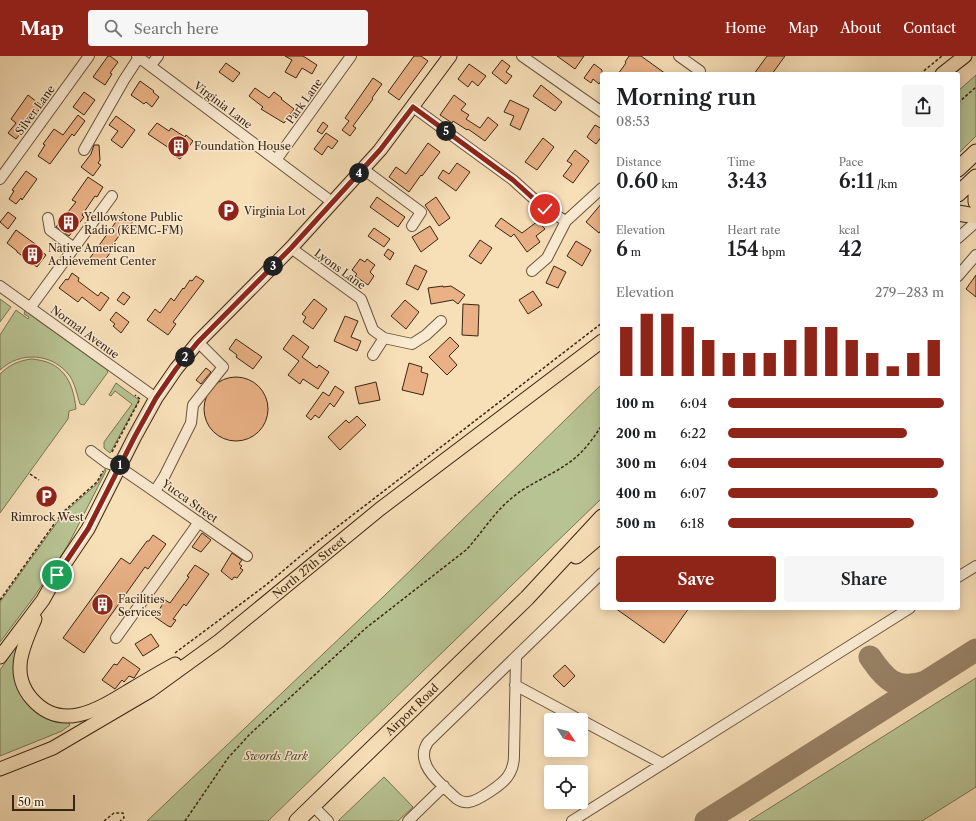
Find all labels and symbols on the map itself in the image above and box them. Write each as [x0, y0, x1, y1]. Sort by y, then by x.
street label: Park Lane [283, 76, 325, 126]
street label: Virginia Lane [190, 78, 255, 132]
street label: Silver Lane [12, 82, 58, 138]
pin: 5 [436, 121, 456, 141]
building icon: Foundation House [165, 133, 191, 159]
place label: Foundation House [194, 139, 291, 153]
pin: 4 [349, 163, 369, 183]
pin [528, 192, 562, 226]
parking icon: Virginia Lot [216, 198, 242, 224]
place label: Virginia Lot [243, 204, 306, 218]
building icon: Yellowstone Public Radio (KEMC-FM) [56, 210, 82, 236]
place label: Yellowstone Public Radio (KEMC-FM) [83, 210, 183, 237]
building icon: Native American Achievement Center [20, 241, 46, 267]
place label: Native American Achievement Center [47, 241, 156, 268]
street label: Lyons Lane [312, 246, 368, 292]
pin: 3 [263, 256, 283, 276]
street label: Normal Avenue [48, 303, 122, 361]
pin: 2 [175, 347, 195, 367]
pin: 1 [110, 455, 130, 475]
street label: Yucca Street [159, 476, 221, 525]
parking icon: Rimrock West [34, 484, 60, 510]
place label: Rimrock West [10, 510, 84, 524]
street label: North 27th Street [269, 533, 348, 601]
pin [40, 558, 74, 592]
building icon: Facilities Services [89, 592, 115, 618]
place label: Facilities Services [118, 592, 165, 619]
street label: Airport Road [382, 681, 442, 739]
north arrow [544, 713, 588, 757]
park label: Swords Park [243, 749, 308, 763]
scale bar [12, 793, 75, 812]

